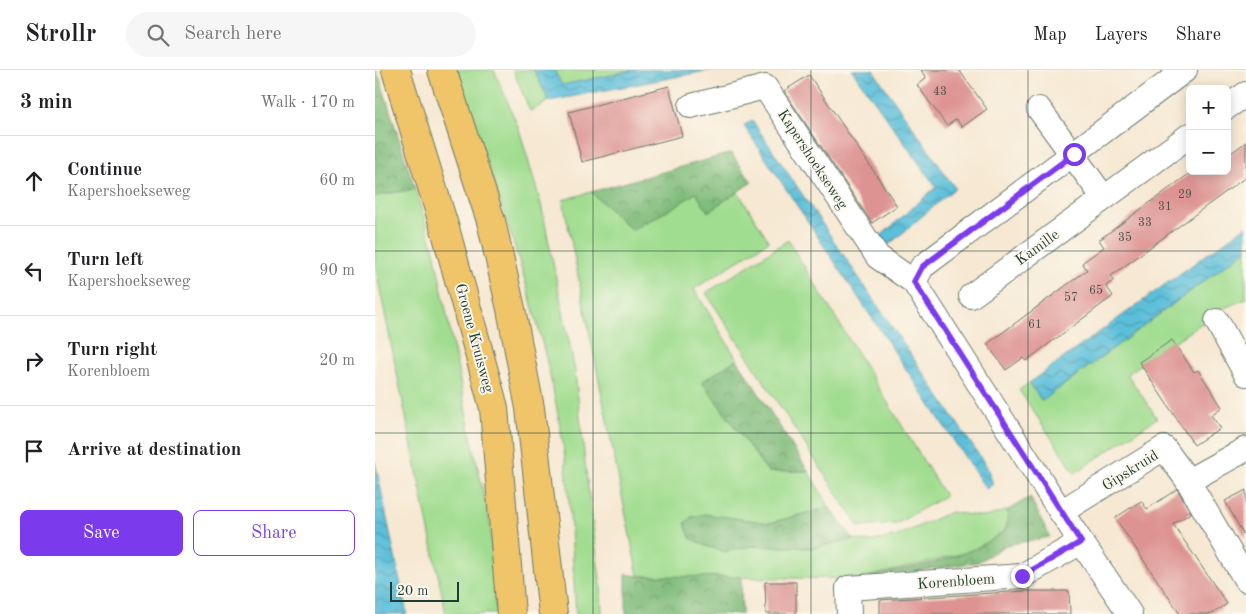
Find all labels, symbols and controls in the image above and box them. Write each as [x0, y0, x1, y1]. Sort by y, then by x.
search box [126, 12, 476, 57]
icon: search [144, 21, 172, 49]
text: Strollr [25, 23, 96, 47]
text: Search here [184, 25, 282, 44]
text: Map [1033, 26, 1067, 44]
text: Layers [1095, 26, 1147, 44]
text: Share [1175, 26, 1221, 44]
map controls [1186, 85, 1231, 175]
button: + [1186, 85, 1231, 130]
house number: 43 [933, 86, 947, 98]
text: 3 min [20, 92, 73, 113]
text: Walk · 170 m [260, 95, 355, 111]
street label: Kapershoekseweg [774, 107, 850, 212]
button: − [1186, 130, 1231, 175]
route start [1063, 143, 1086, 166]
text: Continue [67, 161, 142, 180]
icon: ahead [20, 167, 48, 195]
text: 60 m [319, 173, 355, 189]
text: Kapershoekseweg [67, 184, 190, 200]
house number: 29 [1178, 189, 1192, 201]
house number: 31 [1158, 201, 1172, 213]
house number: 33 [1138, 217, 1152, 229]
street label: Kamille [1013, 227, 1062, 269]
house number: 35 [1118, 231, 1132, 244]
text: Turn left [67, 251, 144, 270]
icon: left [20, 257, 48, 285]
text: 90 m [319, 263, 355, 279]
text: Kapershoekseweg [67, 274, 190, 290]
street label: Groene Kruisweg [452, 282, 495, 395]
house number: 65 [1089, 284, 1103, 297]
house number: 57 [1064, 291, 1078, 304]
house number: 61 [1028, 319, 1042, 331]
text: Turn right [67, 341, 157, 360]
icon: right [20, 347, 48, 375]
text: 20 m [319, 353, 355, 369]
text: Korenbloem [67, 364, 150, 380]
icon: arrive [20, 437, 48, 465]
text: Arrive at destination [67, 441, 241, 460]
street label: Gipskruid [1100, 448, 1162, 494]
button: Save [20, 510, 183, 556]
button: Share [193, 510, 355, 556]
route end [1011, 565, 1034, 588]
street label: Korenbloem [917, 572, 996, 593]
scale bar [390, 579, 459, 602]
text: 20 m [397, 584, 428, 598]

